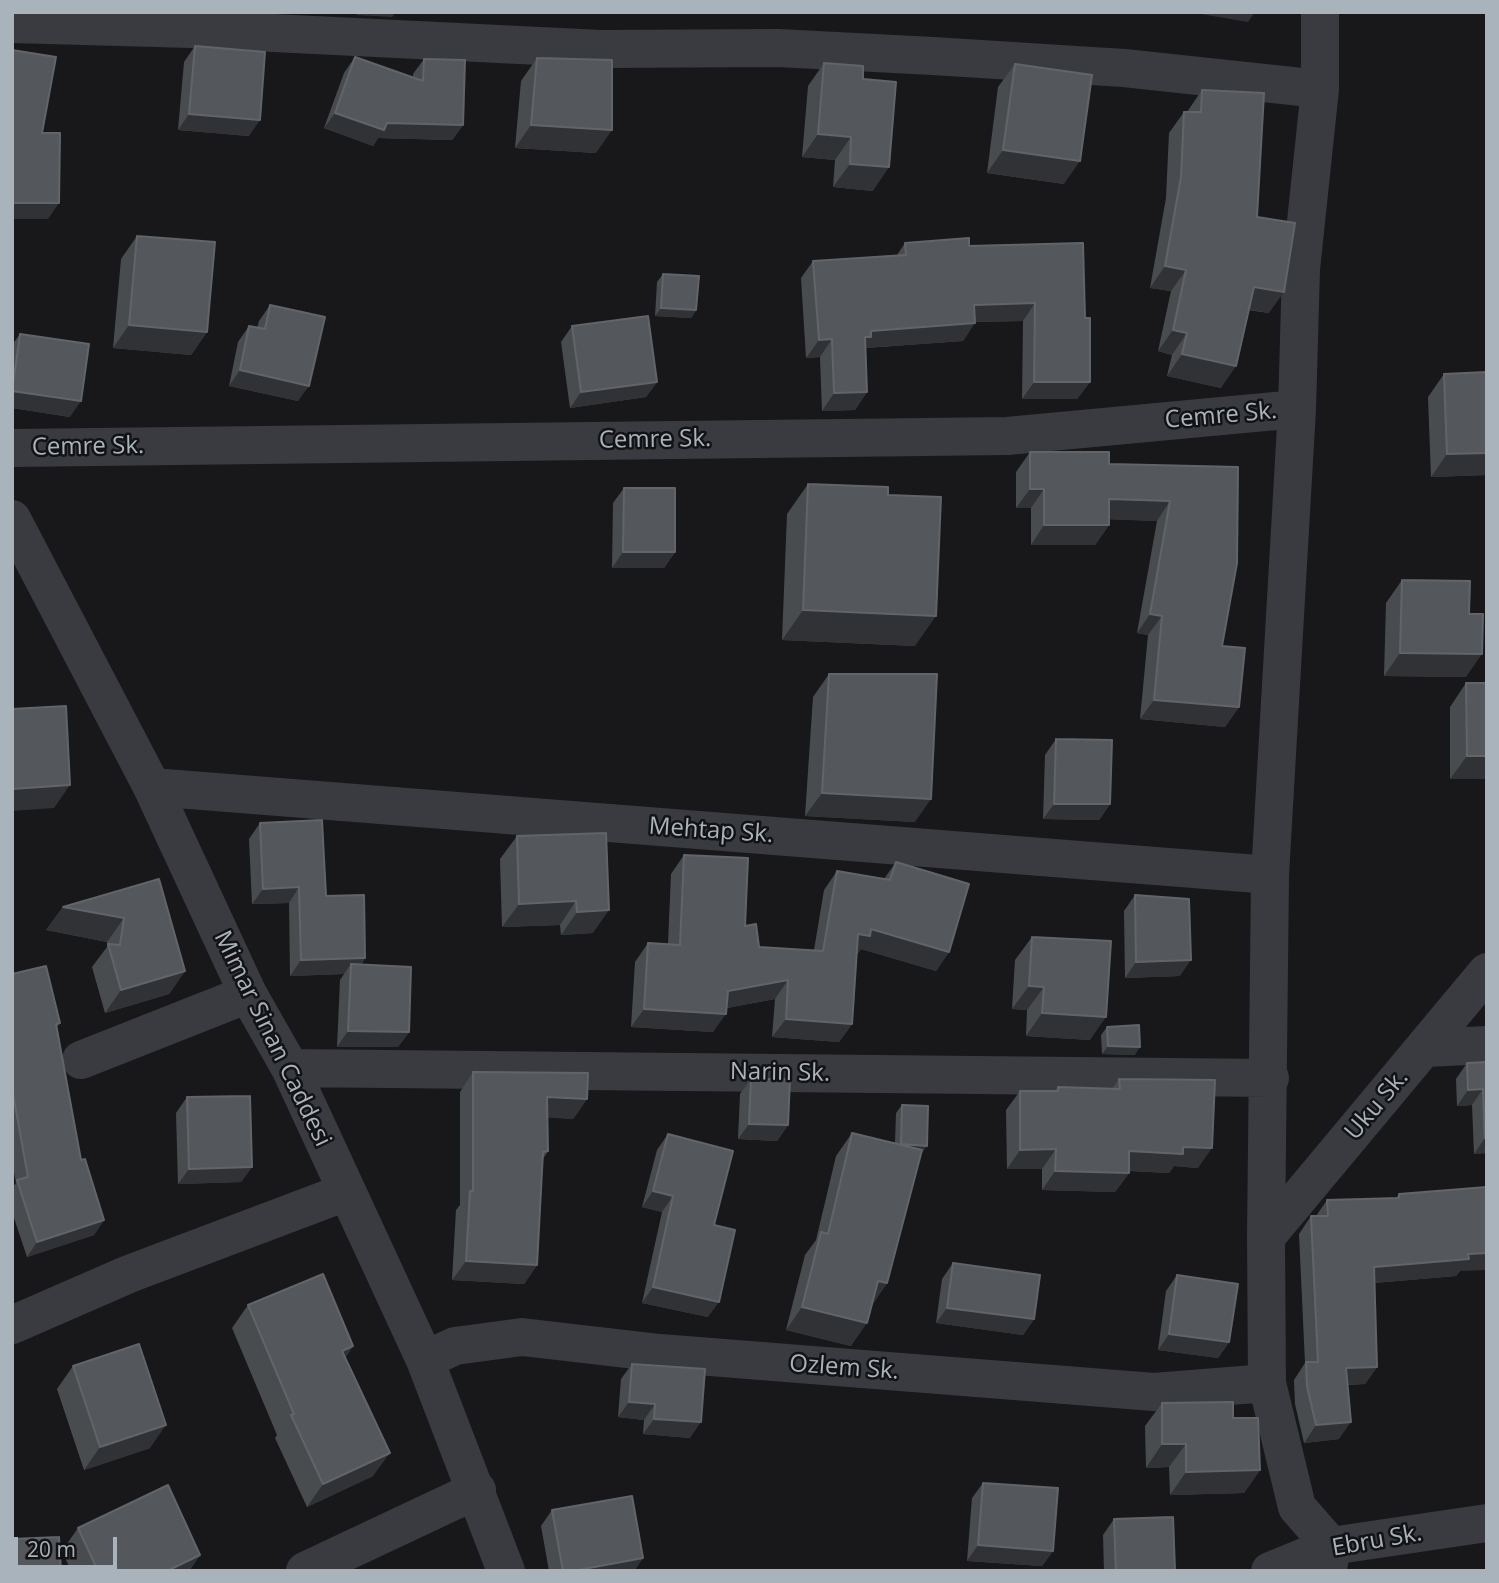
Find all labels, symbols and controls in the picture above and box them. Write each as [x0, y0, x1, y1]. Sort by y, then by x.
street label: Cemre Sk. [1164, 397, 1278, 435]
street label: Cemre Sk. [599, 425, 711, 455]
street label: Cemre Sk. [32, 432, 144, 462]
street label: Mehtap Sk. [648, 812, 774, 850]
street label: Mimar Sinan Caddesi [207, 927, 337, 1151]
street label: Narin Sk. [730, 1058, 830, 1088]
street label: Uku Sk. [1339, 1064, 1415, 1146]
street label: Ozlem Sk. [788, 1350, 900, 1386]
street label: Ebru Sk. [1330, 1519, 1424, 1563]
scale bar [18, 1524, 121, 1568]
text: 20 m [27, 1535, 76, 1563]

